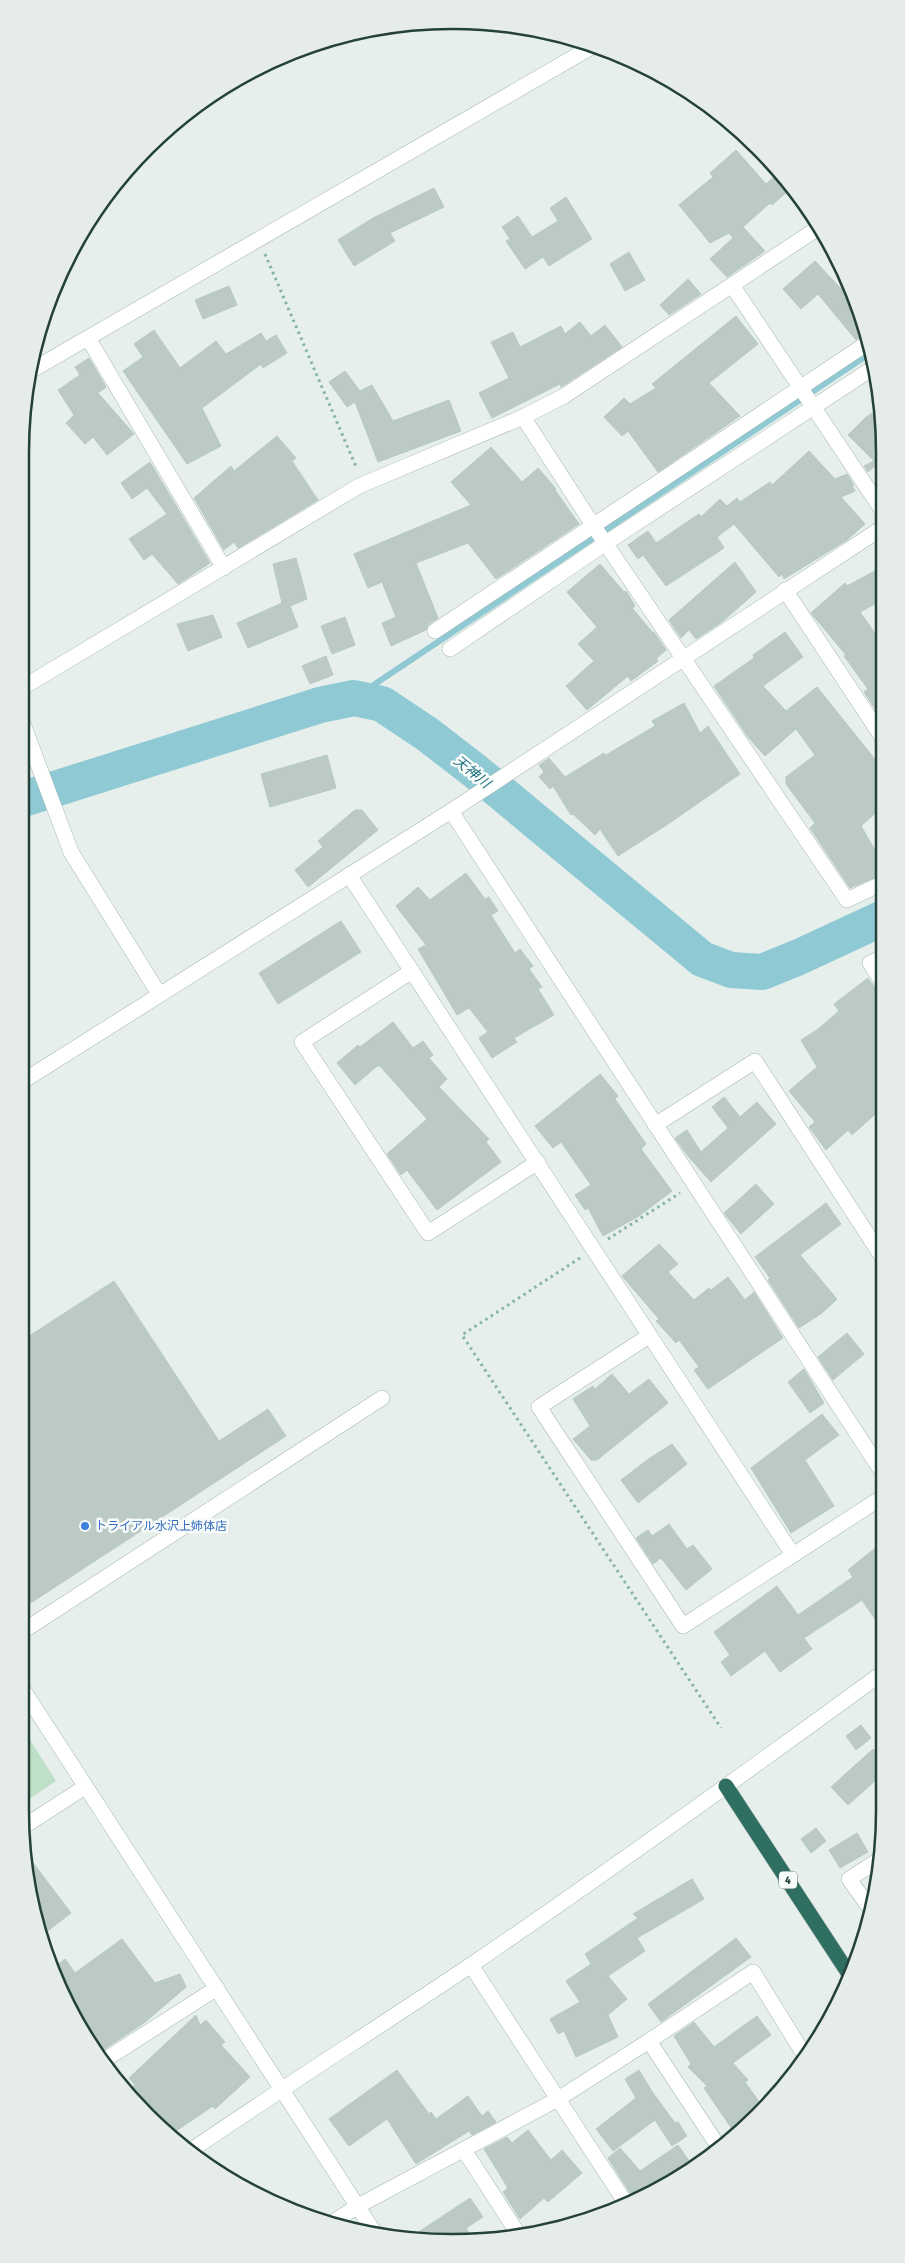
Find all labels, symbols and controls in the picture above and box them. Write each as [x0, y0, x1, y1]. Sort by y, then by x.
water label: 天神川 [450, 752, 495, 793]
place label: トライアル水沢上姉体店 [95, 1519, 227, 1534]
marker: トライアル水沢上姉体店 [79, 1520, 91, 1532]
road number: 4 [779, 1872, 797, 1888]

